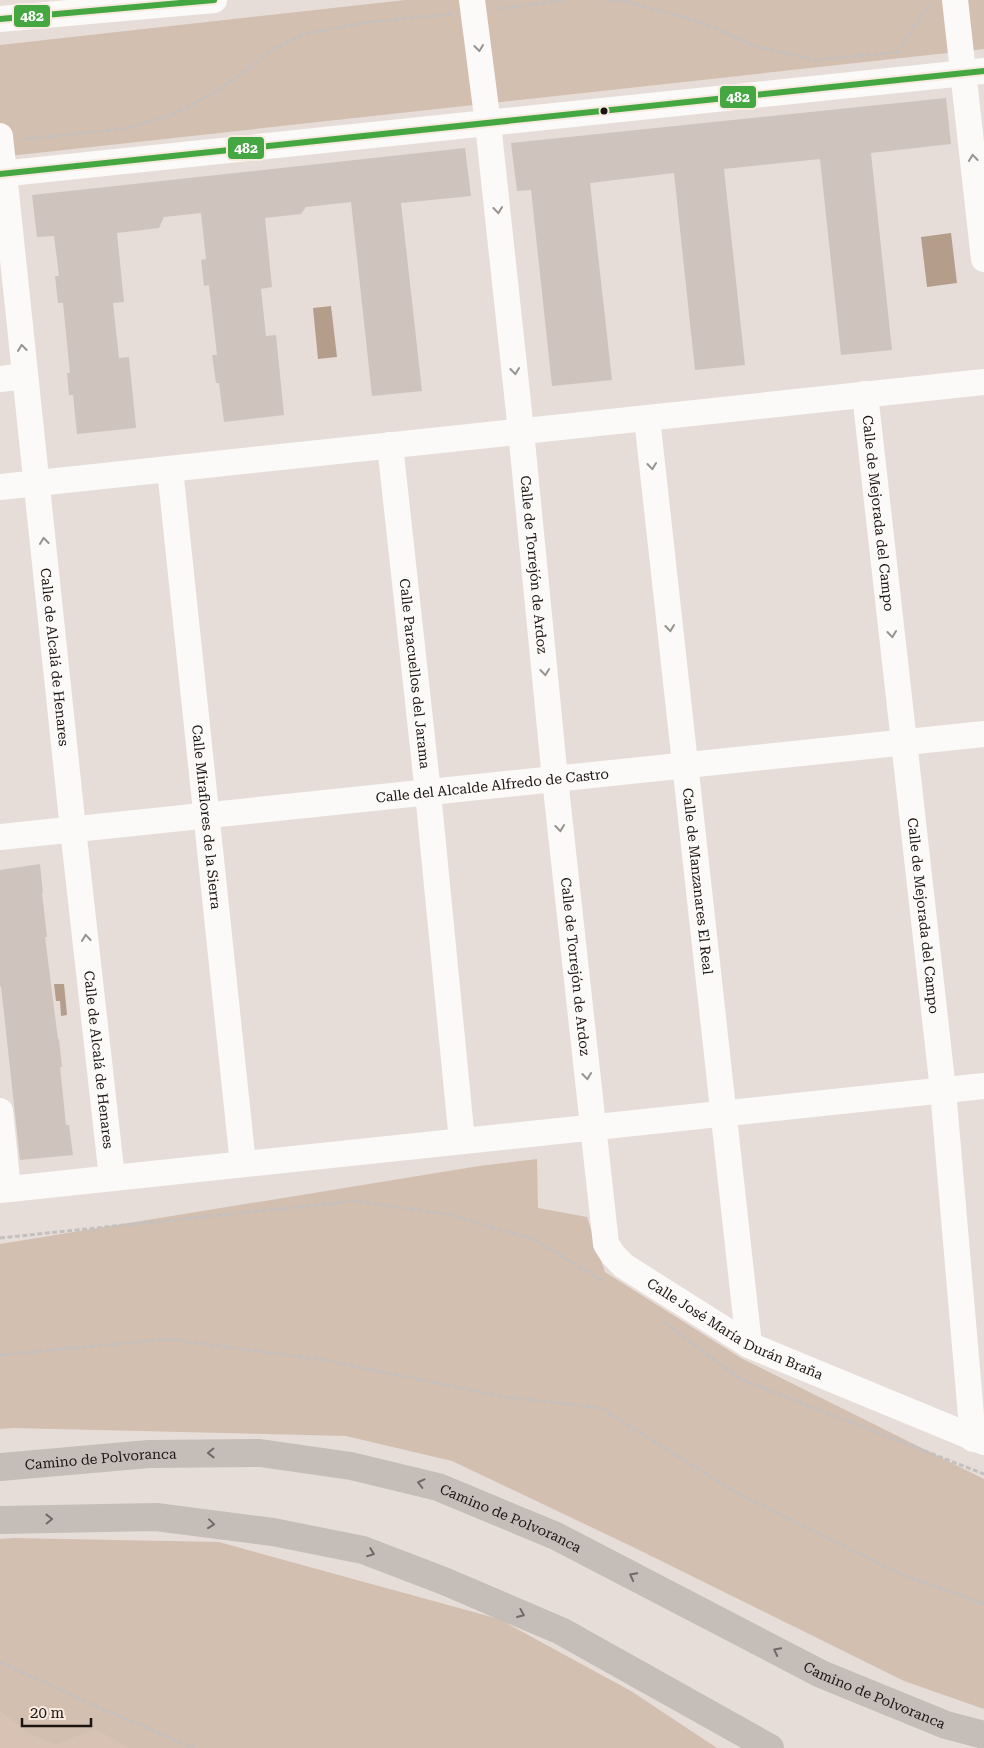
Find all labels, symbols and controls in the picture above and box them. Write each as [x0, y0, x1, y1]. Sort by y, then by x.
line badge: 482 [13, 4, 51, 28]
text: 482 [20, 8, 44, 24]
one-way arrow [473, 45, 484, 53]
line badge: 482 [719, 85, 757, 109]
text: 482 [726, 89, 750, 105]
unlabelled marker [599, 106, 609, 116]
line badge: 482 [227, 136, 265, 160]
text: 482 [234, 140, 258, 156]
one-way arrow [968, 154, 979, 162]
one-way arrow [492, 206, 503, 214]
one-way arrow [17, 344, 28, 352]
one-way arrow [509, 368, 520, 376]
street label: Calle de Mejorada del Campo [859, 414, 897, 612]
one-way arrow [646, 463, 657, 471]
street label: Calle de Torrejón de Ardoz [517, 475, 551, 655]
one-way arrow [38, 536, 49, 544]
street label: Calle de Alcalá de Henares [38, 567, 72, 747]
street label: Calle Paracuellos del Jarama [397, 578, 433, 770]
one-way arrow [664, 624, 675, 632]
one-way arrow [886, 630, 897, 638]
one-way arrow [539, 669, 550, 677]
street label: Calle Miraflores de la Sierra [189, 724, 224, 911]
street label: Calle del Alcalde Alfredo de Castro [375, 765, 610, 806]
street label: Calle de Manzanares El Real [680, 787, 716, 976]
street label: Calle de Mejorada del Campo [905, 817, 942, 1015]
one-way arrow [554, 824, 565, 832]
street label: Calle de Torrejón de Ardoz [558, 877, 593, 1057]
one-way arrow [81, 934, 92, 942]
street label: Calle de Alcalá de Henares [81, 970, 117, 1150]
one-way arrow [581, 1072, 592, 1080]
street label: Calle José María Durán Braña [644, 1275, 826, 1383]
street label: Camino de Polvoranca [24, 1446, 177, 1473]
one-way arrow [207, 1448, 214, 1458]
one-way arrow [416, 1478, 425, 1489]
street label: Camino de Polvoranca [438, 1481, 584, 1556]
one-way arrow [45, 1514, 53, 1524]
one-way arrow [207, 1518, 215, 1529]
one-way arrow [366, 1547, 374, 1557]
one-way arrow [629, 1572, 638, 1582]
one-way arrow [516, 1607, 525, 1618]
one-way arrow [773, 1647, 782, 1657]
street label: Camino de Polvoranca [801, 1658, 948, 1732]
scale bar [22, 1696, 91, 1728]
text: 20 m [30, 1704, 65, 1722]

